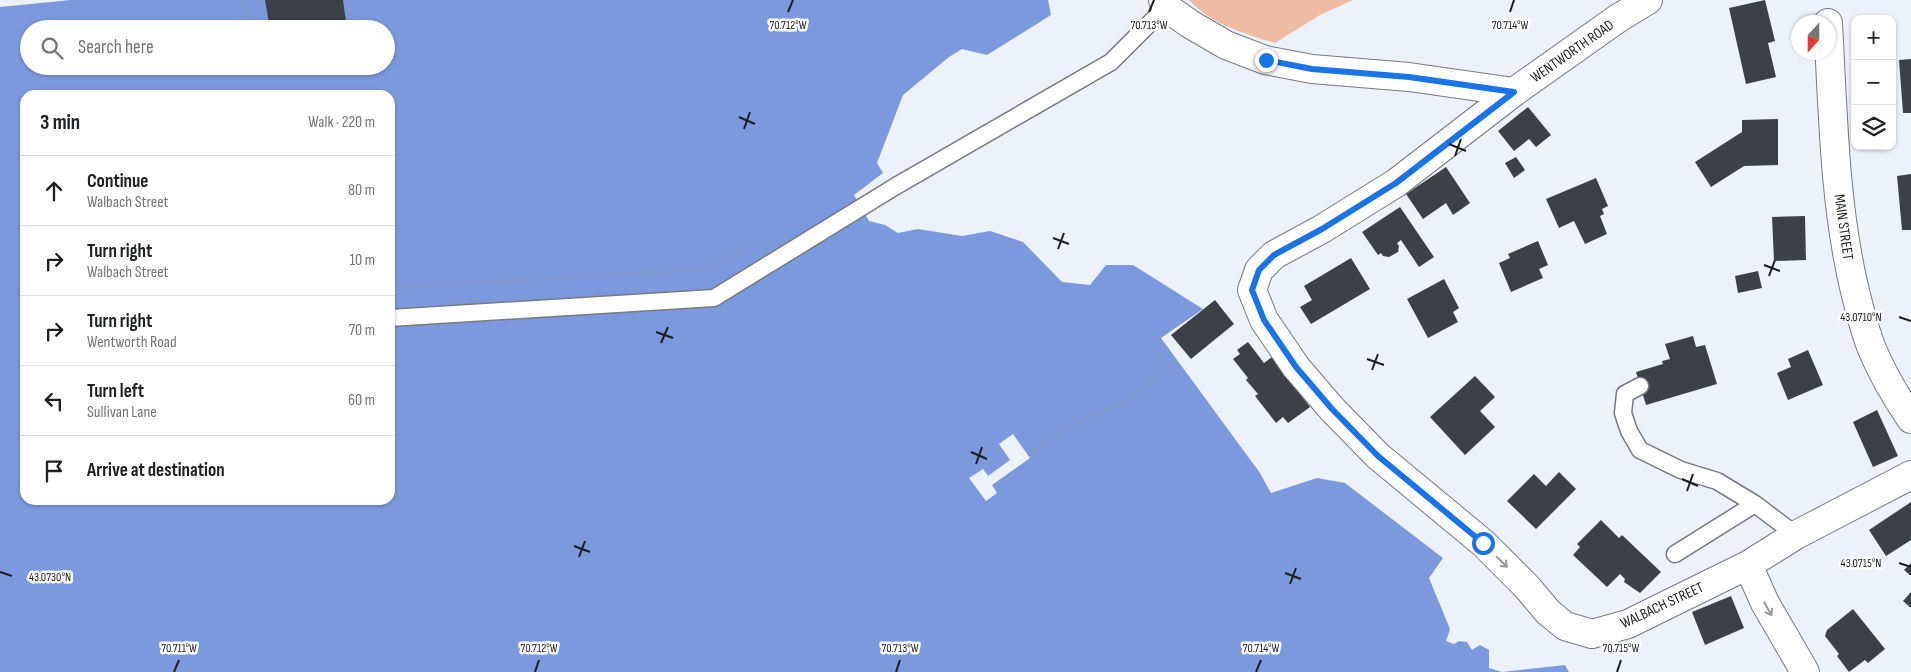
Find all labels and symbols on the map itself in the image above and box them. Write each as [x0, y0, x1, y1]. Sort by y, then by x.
north arrow [1791, 15, 1836, 60]
street label: WENTWORTH ROAD [1527, 16, 1618, 87]
text: 70.712°W [769, 18, 807, 33]
text: 70.713°W [1130, 18, 1168, 33]
text: 70.714°W [1492, 18, 1529, 33]
route end [1255, 49, 1278, 72]
street label: MAIN STREET [1829, 193, 1858, 261]
text: 43.0710°N [1840, 310, 1882, 325]
route start [1472, 532, 1495, 555]
one-way arrow [1496, 556, 1508, 568]
text: 43.0715°N [1841, 556, 1881, 571]
text: 43.0730°N [29, 570, 71, 585]
street label: WALBACH STREET [1618, 578, 1707, 633]
one-way arrow [1764, 601, 1774, 615]
text: 70.711°W [161, 641, 197, 656]
text: 70.712°W [520, 641, 558, 656]
text: 70.713°W [881, 641, 919, 656]
text: 70.714°W [1243, 641, 1280, 656]
text: 70.715°W [1603, 641, 1640, 656]

